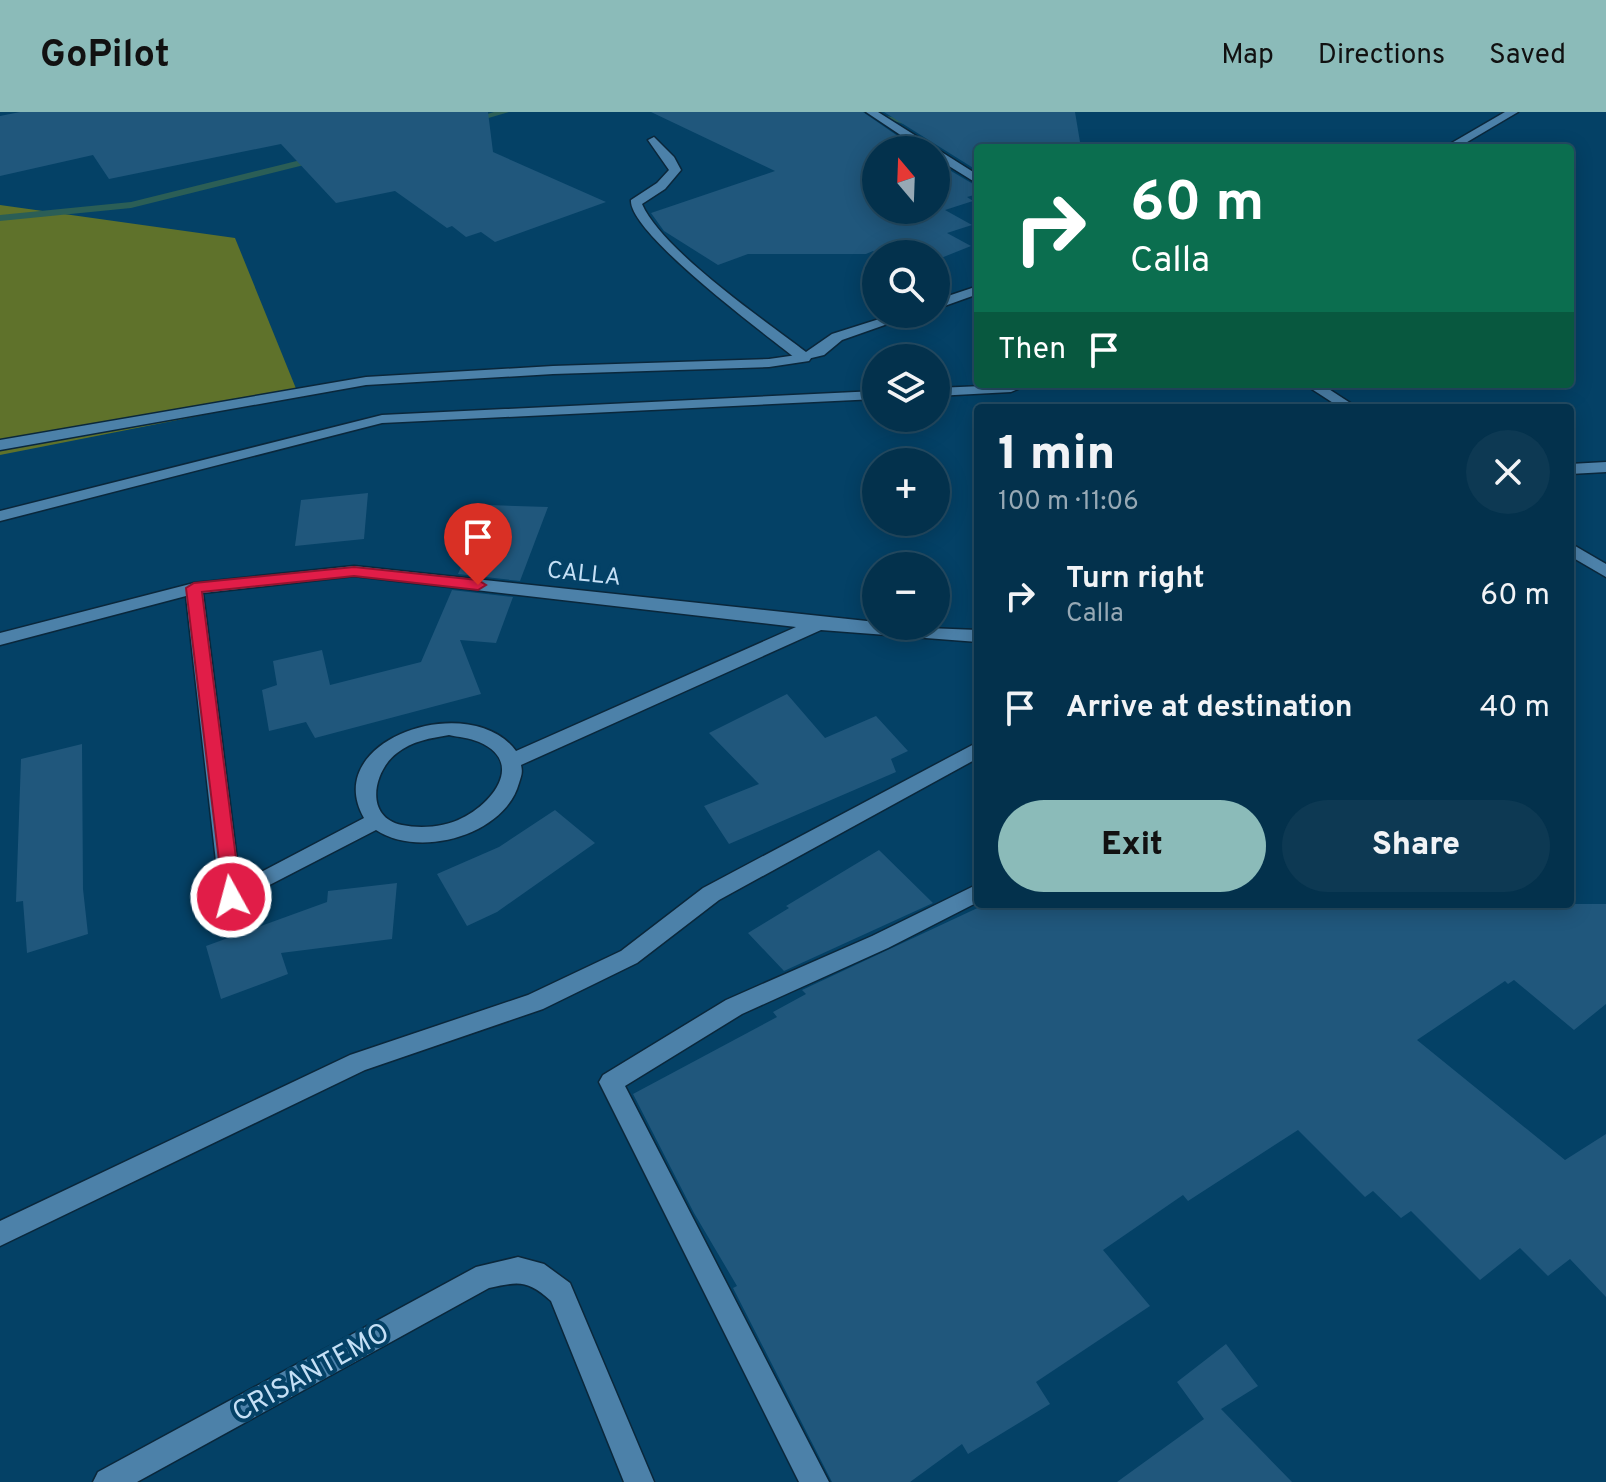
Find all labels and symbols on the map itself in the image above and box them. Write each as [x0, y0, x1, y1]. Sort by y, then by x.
north arrow [862, 136, 950, 224]
pin [444, 503, 512, 585]
street label: CALLA [545, 556, 622, 594]
position arrow [189, 855, 273, 939]
street label: CRISANTEMO [227, 1316, 396, 1432]

